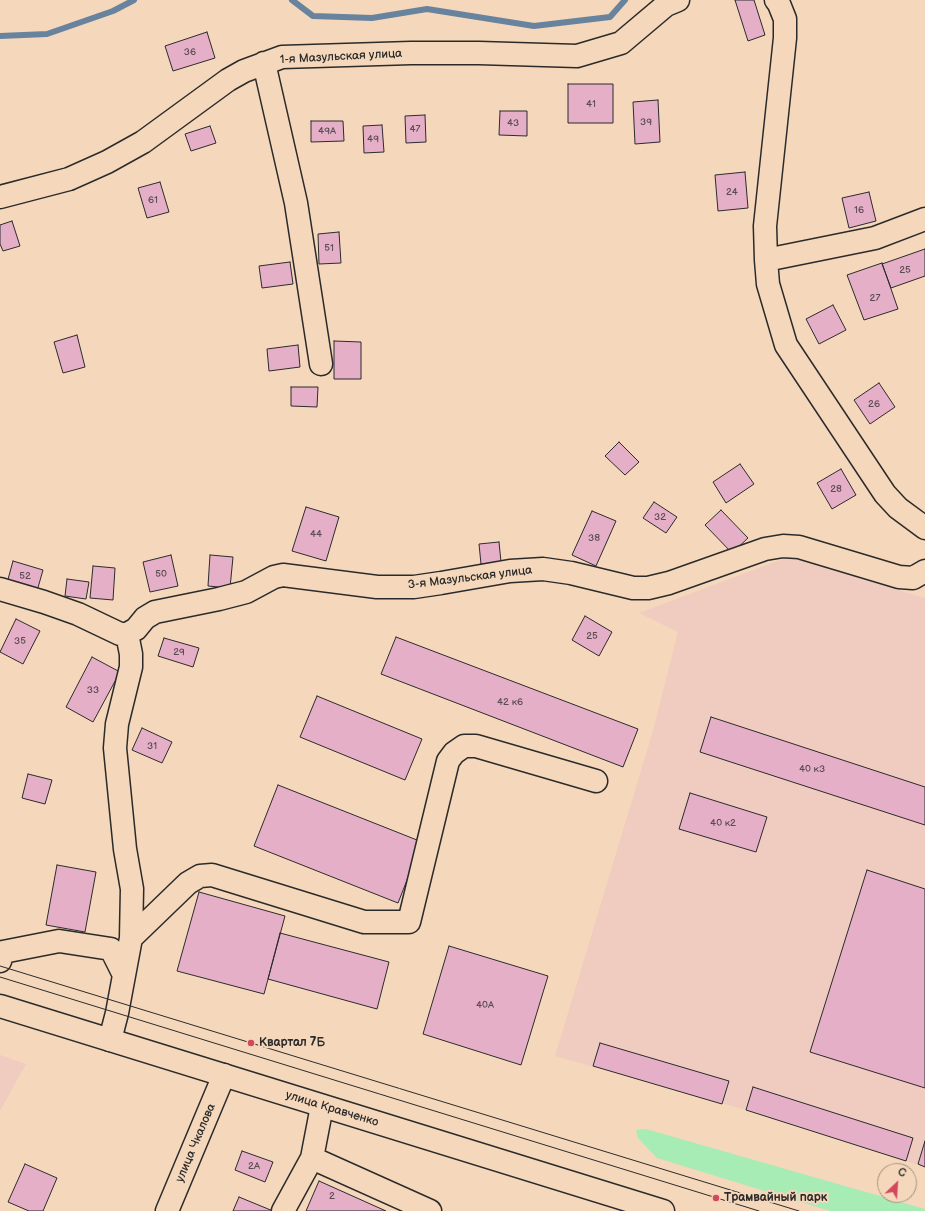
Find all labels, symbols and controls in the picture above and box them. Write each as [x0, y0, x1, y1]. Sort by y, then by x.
house number: 36 [184, 46, 196, 58]
street label: 1-я Мазульская улица [280, 47, 402, 67]
house number: 41 [586, 98, 596, 110]
house number: 39 [640, 116, 652, 128]
house number: 43 [507, 117, 519, 129]
house number: 47 [409, 123, 421, 135]
house number: 49А [318, 125, 336, 137]
house number: 49 [367, 133, 379, 145]
house number: 24 [726, 186, 738, 198]
house number: 61 [148, 194, 158, 206]
house number: 16 [854, 204, 864, 216]
house number: 51 [324, 242, 334, 254]
house number: 25 [899, 264, 911, 276]
house number: 27 [870, 292, 880, 304]
house number: 26 [868, 398, 880, 410]
house number: 28 [830, 483, 842, 495]
house number: 32 [654, 511, 666, 523]
house number: 44 [310, 528, 322, 540]
house number: 38 [588, 532, 600, 544]
street label: 3-я Мазульская улица [407, 563, 533, 593]
house number: 50 [155, 568, 167, 580]
house number: 52 [19, 570, 31, 582]
house number: 25 [586, 630, 598, 642]
house number: 35 [14, 635, 26, 647]
house number: 29 [173, 646, 185, 658]
house number: 33 [87, 684, 99, 696]
house number: 42 к6 [497, 696, 523, 708]
house number: 31 [147, 740, 157, 752]
house number: 40 к3 [799, 763, 825, 775]
house number: 40 к2 [710, 817, 736, 829]
house number: 40А [476, 999, 494, 1011]
place label: Квартал 7Б [259, 1036, 325, 1050]
marker: Квартал 7Б [246, 1038, 256, 1048]
street label: улица Кравченко [284, 1088, 380, 1130]
street label: улица Чкалова [173, 1101, 219, 1185]
house number: 2А [248, 1160, 260, 1172]
north arrow [877, 1163, 917, 1203]
text: С [896, 1165, 908, 1180]
house number: 2 [329, 1190, 335, 1202]
place label: Трамвайный парк [724, 1191, 827, 1205]
marker: Трамвайный парк [711, 1193, 721, 1203]

